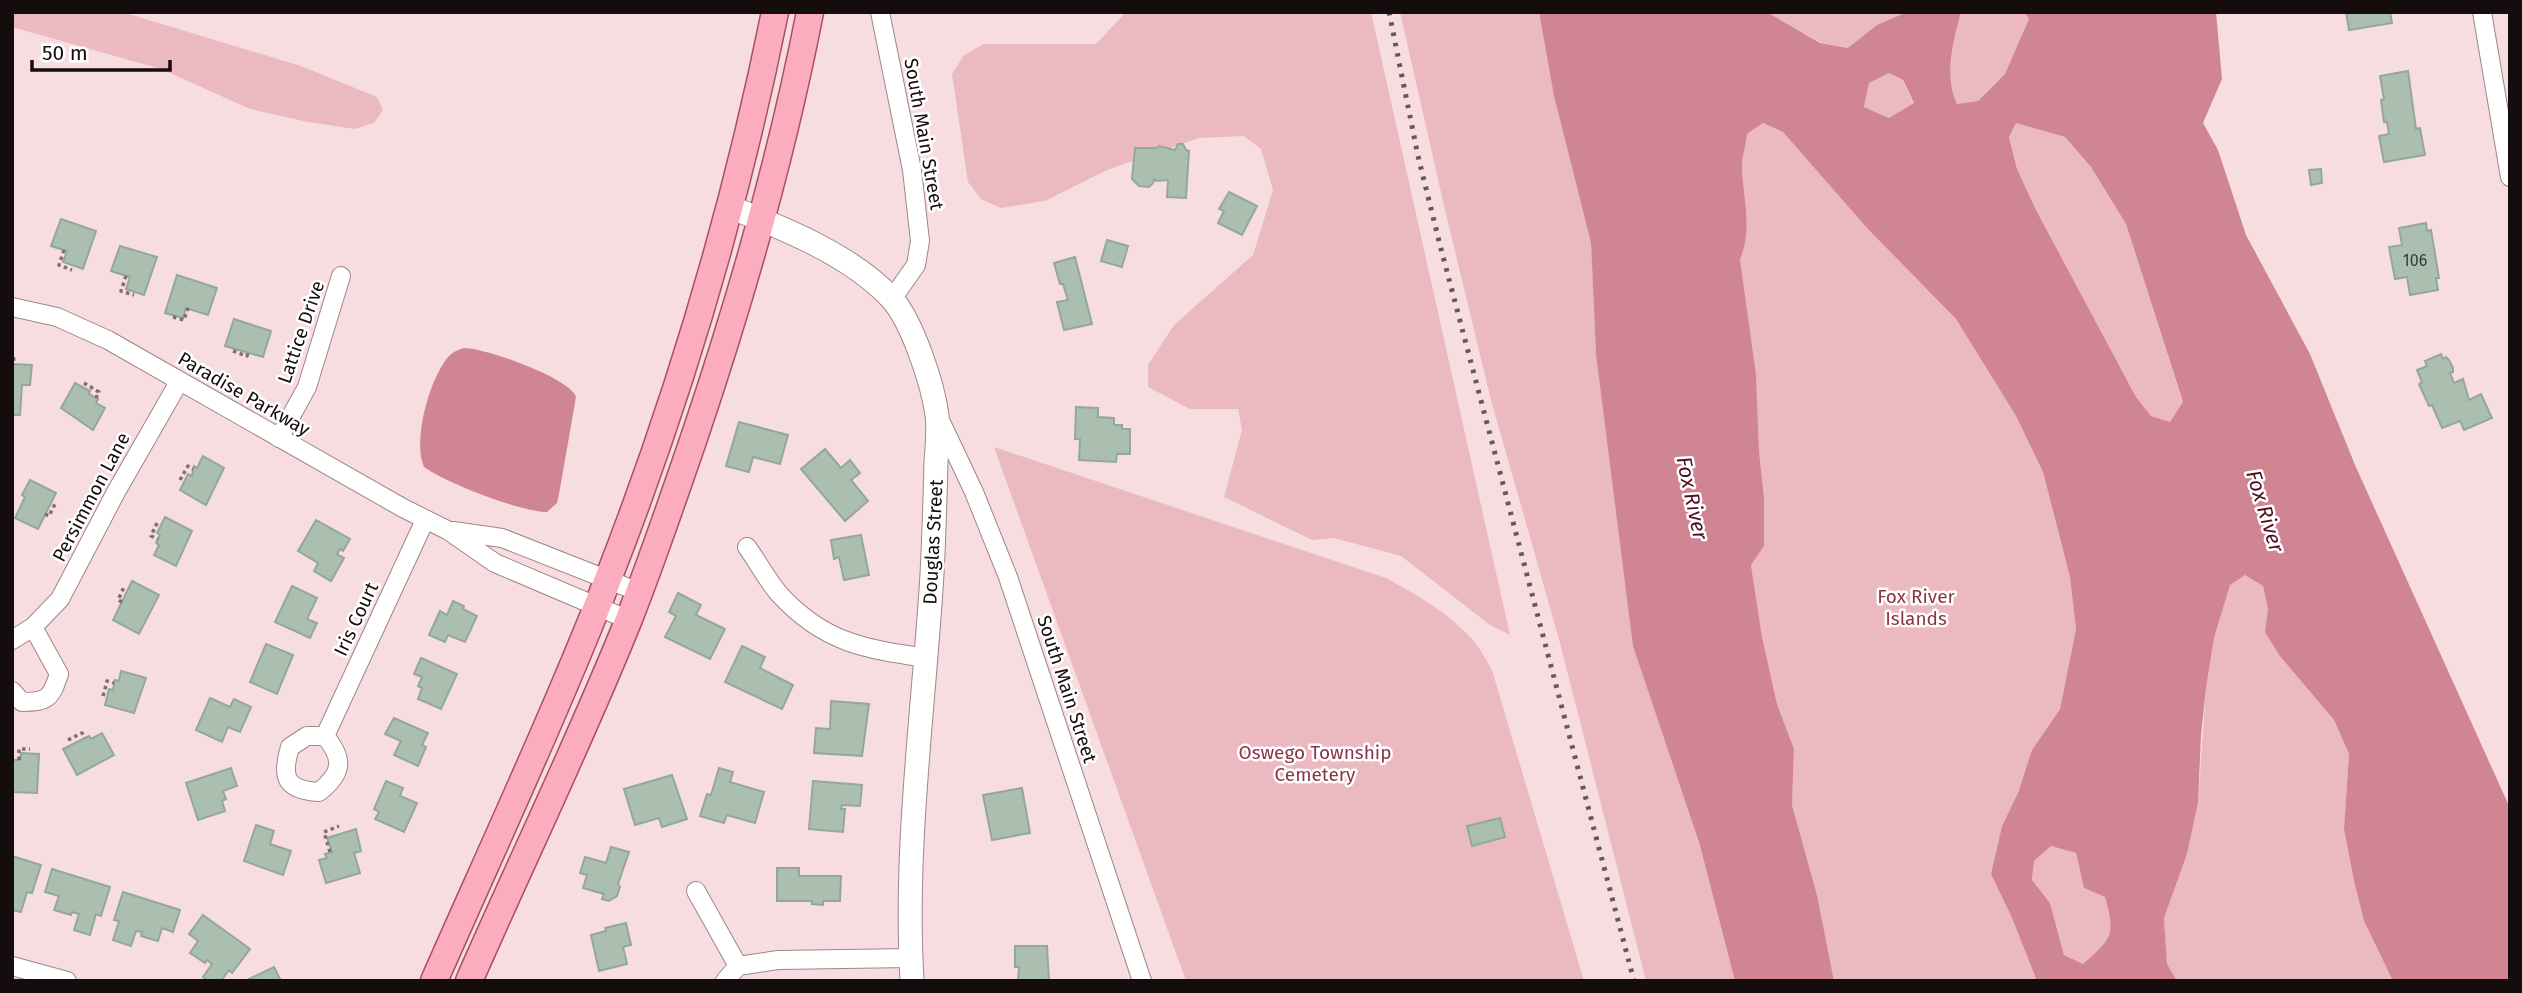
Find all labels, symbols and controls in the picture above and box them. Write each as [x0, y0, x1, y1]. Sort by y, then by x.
scale bar [32, 28, 170, 72]
text: 50 m [42, 40, 88, 66]
street label: South Main Street [899, 56, 949, 212]
house number: 106 [2403, 251, 2427, 270]
street label: Lattice Drive [273, 278, 329, 386]
street label: Paradise Parkway [174, 347, 315, 441]
street label: Persimmon Lane [47, 428, 135, 566]
water label: Fox River [1671, 454, 1714, 543]
water label: Fox River [2240, 467, 2290, 556]
street label: Douglas Street [918, 479, 948, 605]
street label: Iris Court [329, 578, 383, 660]
park label: Fox River Islands [1877, 585, 1955, 630]
street label: South Main Street [1032, 612, 1102, 766]
park label: Oswego Township Cemetery [1239, 741, 1391, 786]

